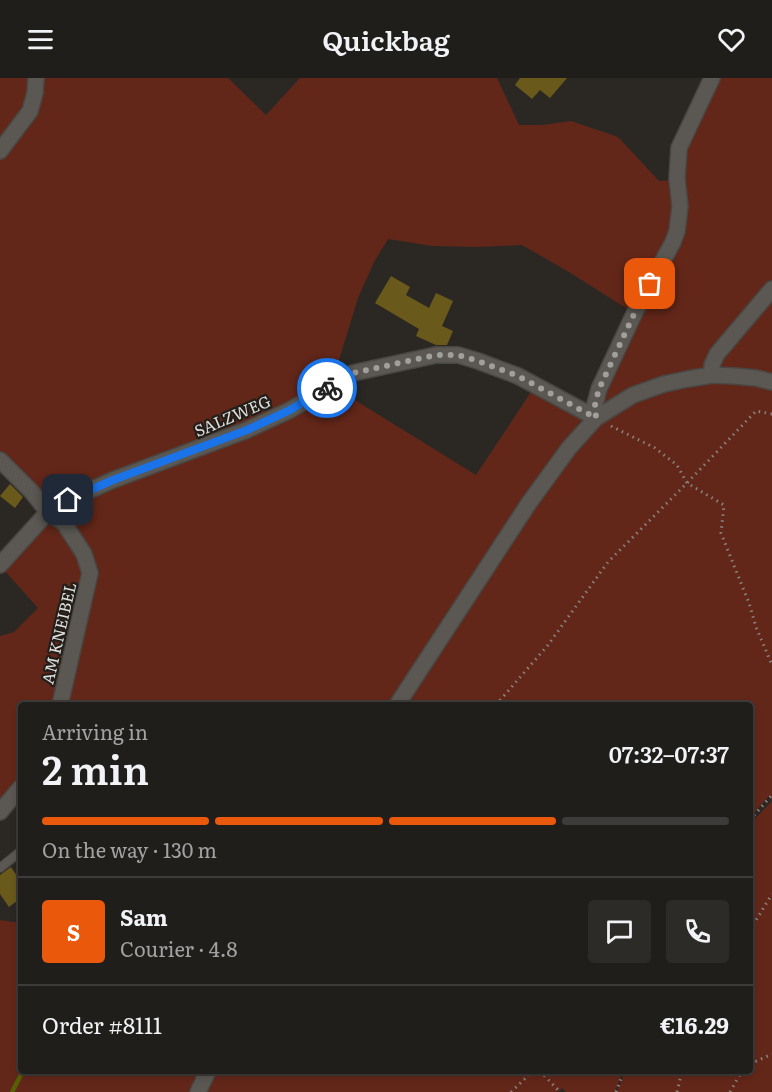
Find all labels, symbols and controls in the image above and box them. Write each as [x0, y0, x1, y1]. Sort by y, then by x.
text: Quickbag [322, 19, 450, 59]
icon: menu [24, 23, 57, 56]
icon: heart [715, 23, 748, 56]
pin [624, 258, 675, 309]
icon: bag [633, 267, 666, 300]
courier [297, 358, 357, 418]
icon: bike [311, 372, 344, 405]
street label: SALZWEG [190, 388, 274, 442]
pin [42, 474, 93, 525]
icon: home [51, 483, 84, 516]
street label: AM KNEIBEL [35, 580, 81, 686]
text: Arriving in [42, 716, 148, 746]
text: 07:32–07:37 [609, 737, 729, 770]
text: 2 min [42, 739, 149, 797]
text: On the way · 130 m [42, 834, 217, 864]
text: Sam [120, 900, 168, 933]
button: chat [588, 900, 651, 963]
button: phone [666, 900, 729, 963]
text: S [67, 915, 80, 948]
text: Courier · 4.8 [120, 933, 237, 963]
text: Order #8111 [42, 1008, 162, 1041]
text: €16.29 [660, 1008, 729, 1041]

